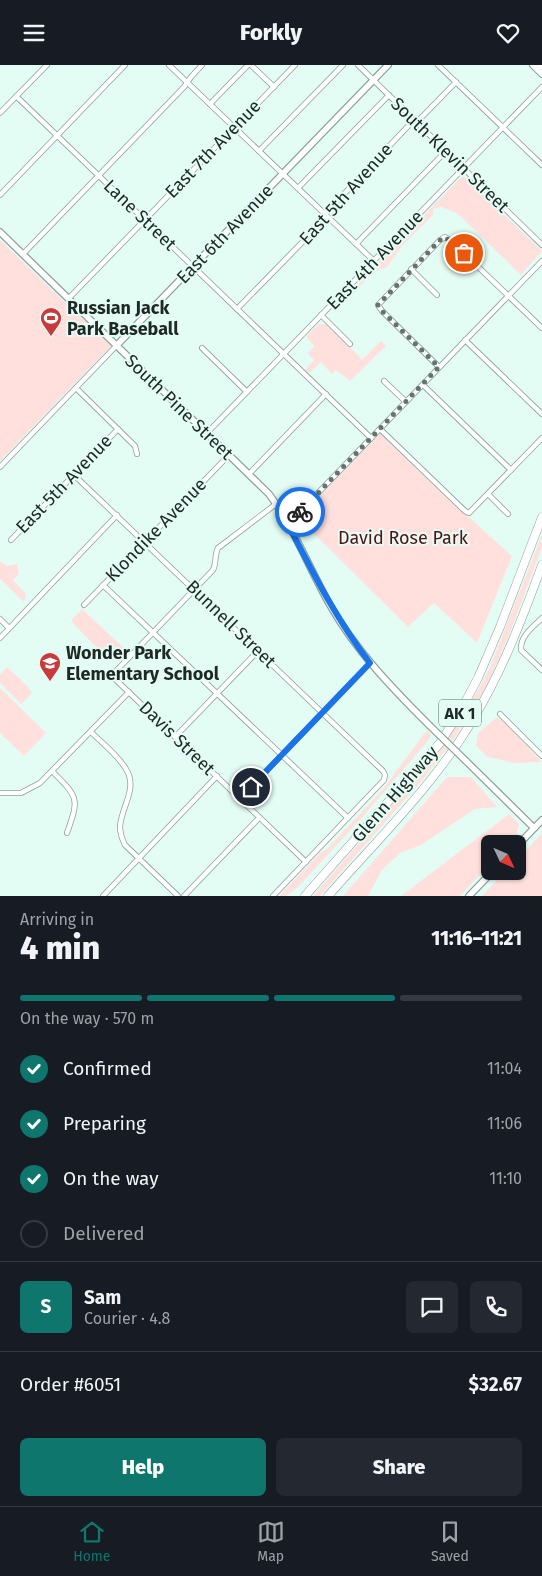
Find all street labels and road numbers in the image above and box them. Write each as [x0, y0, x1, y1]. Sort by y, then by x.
street label: South Klevin Street [386, 93, 514, 218]
street label: East 7th Avenue [161, 95, 265, 203]
street label: East 5th Avenue [295, 139, 397, 249]
street label: Lane Street [99, 175, 181, 255]
street label: East 6th Avenue [172, 180, 278, 288]
street label: East 4th Avenue [322, 206, 428, 314]
street label: South Pine Street [120, 350, 238, 465]
street label: East 5th Avenue [11, 430, 117, 538]
street label: Klondike Avenue [101, 473, 211, 587]
street label: Bunnell Street [181, 576, 281, 673]
street label: Davis Street [135, 696, 220, 780]
road number: AK 1 [439, 699, 481, 726]
street label: Glenn Highway [347, 741, 443, 847]

